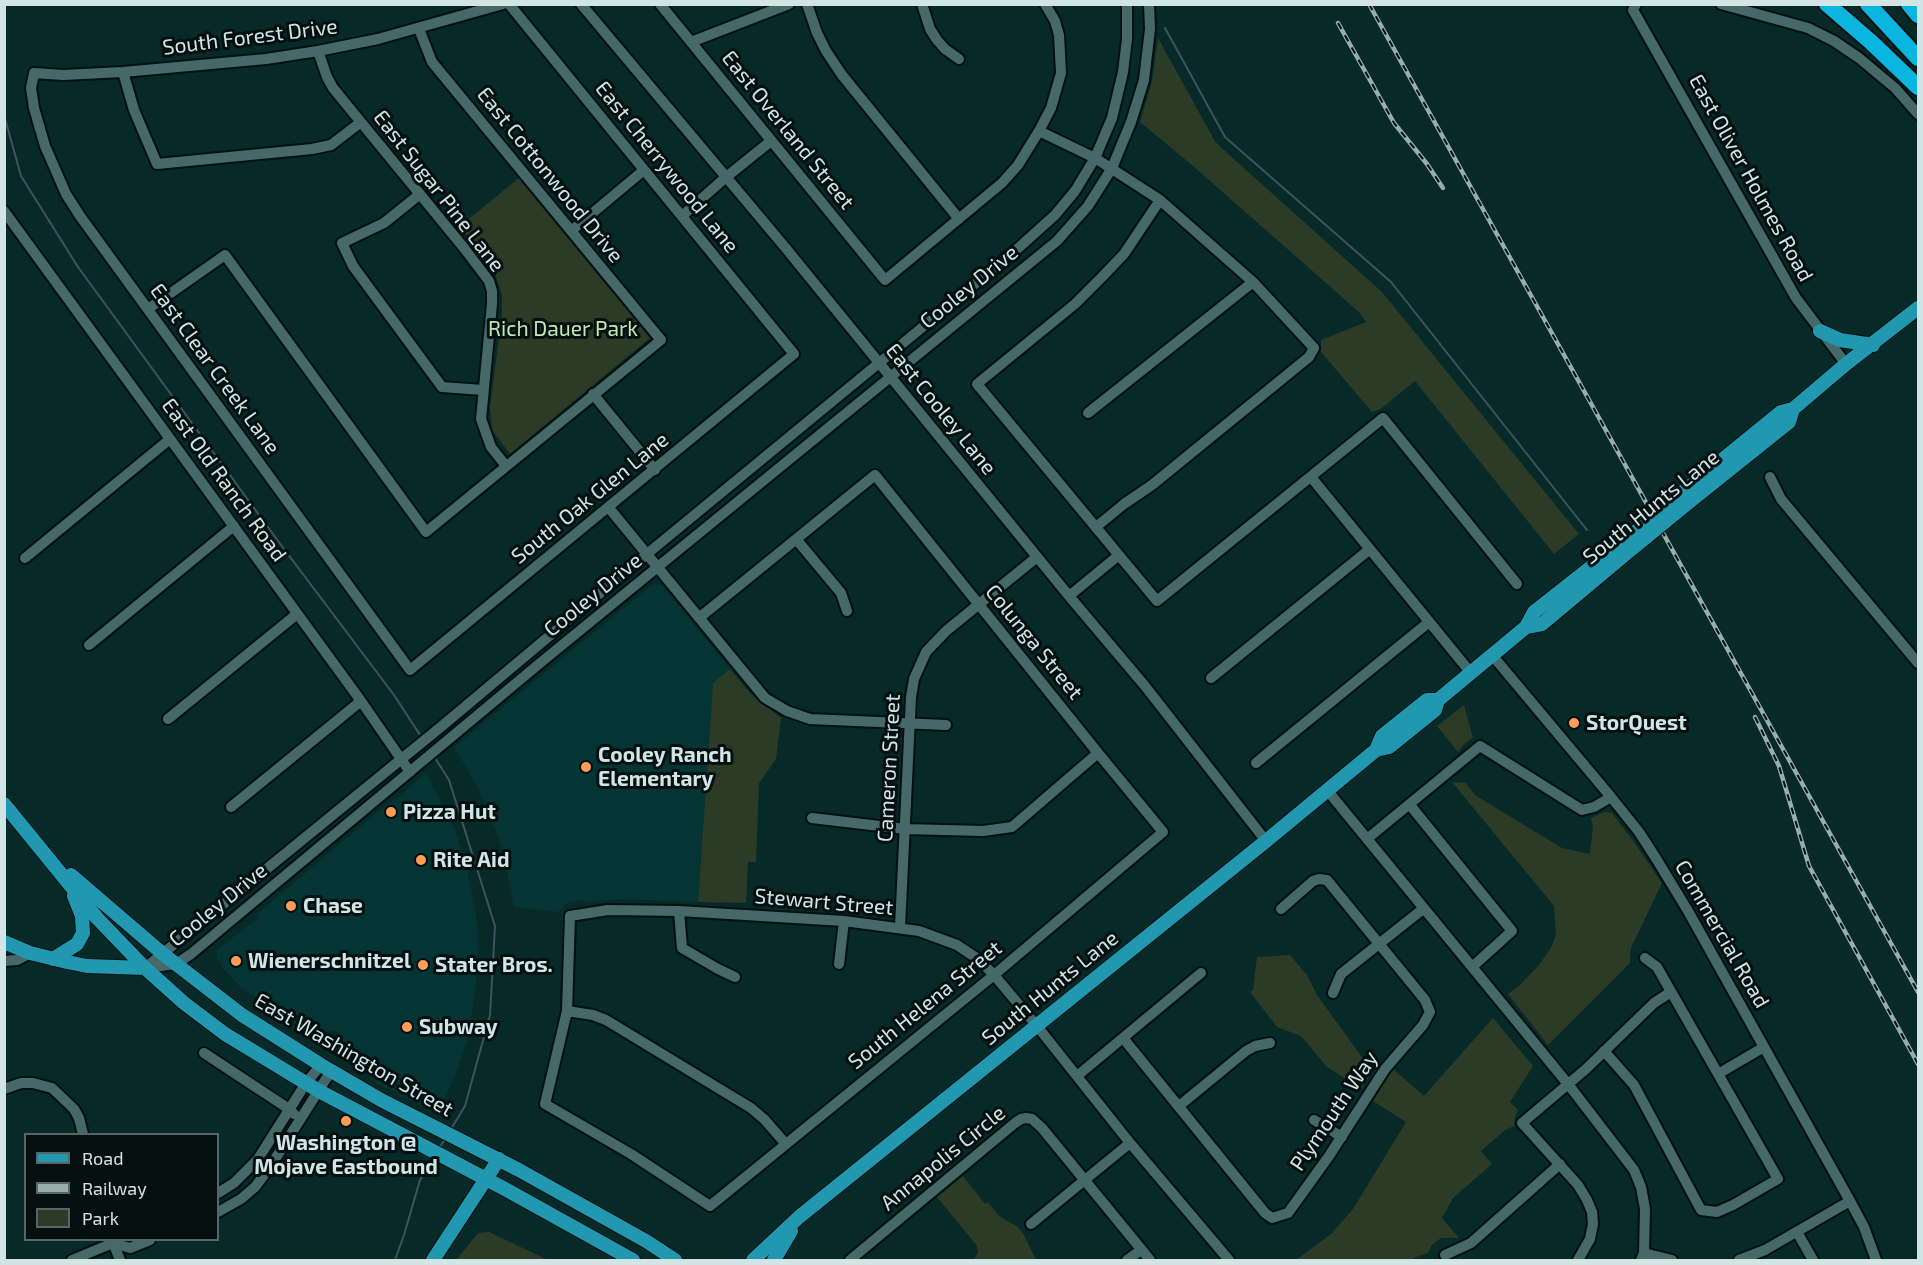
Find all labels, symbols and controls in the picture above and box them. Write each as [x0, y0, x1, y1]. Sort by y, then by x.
street label: South Forest Drive [161, 14, 339, 60]
street label: East Overland Street [716, 46, 860, 214]
street label: East Oliver Holmes Road [1683, 70, 1819, 286]
street label: East Cherrywood Lane [590, 76, 744, 258]
street label: East Cottonwood Drive [472, 82, 628, 268]
street label: East Sugar Pine Lane [368, 105, 510, 277]
street label: Cooley Drive [915, 240, 1023, 334]
street label: East Clear Creek Lane [145, 279, 285, 459]
park label: Rich Dauer Park [488, 316, 638, 342]
street label: East Cooley Lane [880, 338, 1002, 480]
street label: East Old Ranch Road [156, 393, 292, 567]
street label: South Oak Glen Lane [506, 427, 674, 569]
street label: South Hunts Lane [1578, 444, 1724, 570]
street label: Cooley Drive [539, 548, 647, 642]
street label: Colunga Street [980, 579, 1088, 705]
street label: Cameron Street [873, 693, 905, 843]
place label: StorQuest [1586, 710, 1687, 736]
marker: StorQuest [1567, 716, 1581, 730]
place label: Cooley Ranch Elementary [598, 742, 732, 792]
marker: Cooley Ranch Elementary [579, 760, 593, 774]
place label: Pizza Hut [403, 799, 496, 825]
marker: Pizza Hut [384, 805, 398, 819]
place label: Rite Aid [433, 847, 509, 873]
marker: Rite Aid [414, 853, 428, 867]
street label: Commercial Road [1669, 856, 1775, 1012]
street label: Cooley Drive [164, 858, 272, 952]
street label: Stewart Street [754, 883, 894, 921]
place label: Chase [303, 893, 363, 919]
marker: Chase [284, 899, 298, 913]
street label: South Hunts Lane [977, 925, 1123, 1051]
street label: South Helena Street [843, 935, 1007, 1075]
place label: Wienerschnitzel [248, 948, 411, 974]
place label: Stater Bros. [435, 952, 553, 978]
marker: Wienerschnitzel [229, 954, 243, 968]
marker: Stater Bros. [416, 958, 430, 972]
street label: East Washington Street [250, 988, 458, 1122]
place label: Subway [419, 1014, 498, 1040]
marker: Subway [400, 1020, 414, 1034]
street label: Plymouth Way [1285, 1046, 1383, 1176]
street label: Annapolis Circle [876, 1100, 1010, 1216]
marker: Washington @ Mojave Eastbound [339, 1114, 353, 1128]
place label: Washington @ Mojave Eastbound [254, 1130, 438, 1180]
legend [24, 1133, 219, 1241]
text: Road [82, 1147, 123, 1169]
text: Railway [82, 1177, 147, 1199]
text: Park [82, 1207, 119, 1229]

